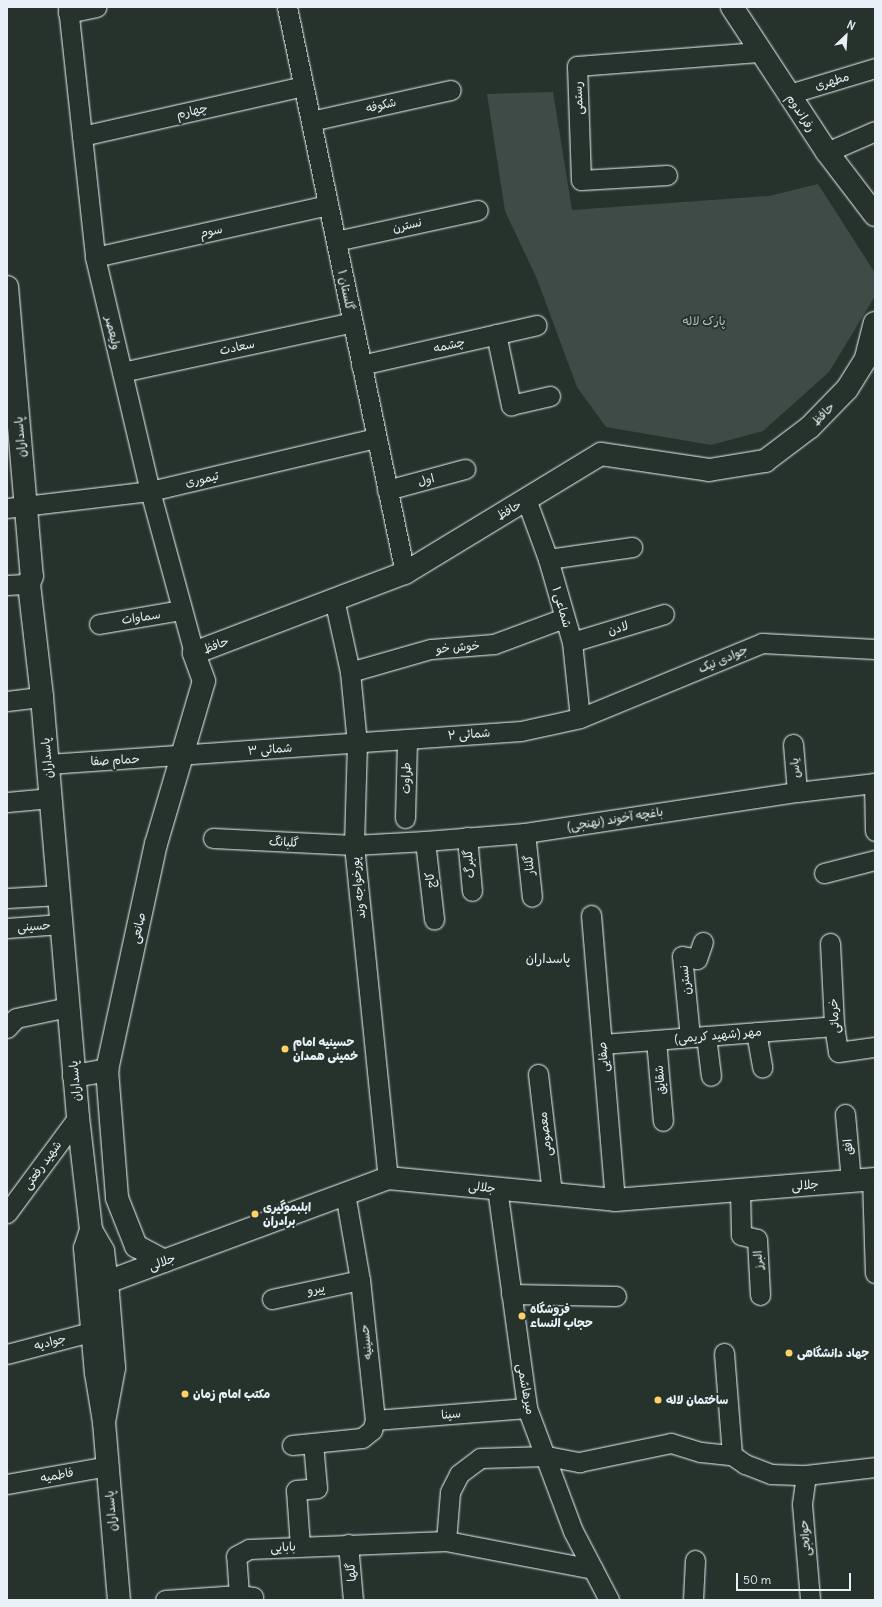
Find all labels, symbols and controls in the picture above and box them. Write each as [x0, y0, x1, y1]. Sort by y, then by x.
north arrow [826, 16, 866, 56]
text: N [845, 17, 857, 33]
street label: مطهری [813, 69, 851, 93]
street label: رستمی [570, 81, 586, 115]
street label: رفراندوم [783, 91, 819, 135]
street label: شکوفه [365, 95, 397, 115]
street label: چهارم [175, 100, 209, 122]
street label: نسترن [391, 215, 423, 235]
street label: سوم [198, 222, 224, 240]
street label: گلستان ۱ [335, 269, 357, 311]
park label: پارک لاله [683, 314, 725, 328]
street label: ولیعصر [102, 315, 124, 351]
street label: چشمه [432, 334, 466, 356]
street label: سعادت [218, 336, 256, 358]
street label: حافظ [809, 400, 837, 428]
street label: پاسداران [11, 416, 29, 458]
street label: تیموری [184, 468, 220, 490]
street label: اول [416, 471, 436, 489]
street label: حافظ [494, 497, 524, 523]
street label: شماعی ۱ [549, 585, 575, 629]
street label: سماوات [121, 607, 161, 627]
street label: لادن [606, 618, 630, 638]
street label: حافظ [201, 634, 231, 656]
street label: خوش خو [436, 638, 480, 656]
street label: جوادی نیک [696, 642, 750, 676]
street label: شمائی ۲ [447, 725, 491, 743]
street label: پاسداران [38, 737, 56, 779]
street label: شمائی ۳ [247, 740, 293, 758]
street label: حمام صفا [90, 752, 140, 768]
street label: یاس [787, 757, 803, 779]
street label: طراوت [399, 762, 413, 794]
street label: باغچه آخوند (نهنجی) [566, 804, 664, 834]
street label: گلبانگ [269, 834, 299, 850]
street label: گلبرگ [461, 849, 477, 879]
street label: گلنار [521, 854, 537, 876]
street label: پورخواجه وند [348, 856, 368, 920]
street label: کاج [422, 871, 438, 889]
street label: صانعی [128, 911, 148, 945]
street label: حسینی [17, 918, 51, 934]
district label: پاسداران [526, 951, 570, 967]
street label: نسترن [676, 964, 694, 996]
street label: خرمائی [826, 998, 842, 1034]
street label: مهر (شهید کریمی) [674, 1024, 762, 1046]
place label: حسینیه امام خمینی همدان [293, 1035, 358, 1063]
street label: صفایی [594, 1041, 612, 1073]
marker: حسینیه امام خمینی همدان [280, 1044, 290, 1054]
street label: پاسداران [66, 1060, 84, 1102]
street label: شقایق [652, 1065, 668, 1095]
street label: معصومی [535, 1111, 555, 1157]
street label: شهید رفعتی [20, 1138, 64, 1192]
street label: افق [840, 1138, 856, 1156]
street label: جلالی [791, 1177, 819, 1193]
street label: جلالی [468, 1178, 496, 1196]
place label: ابلبموگیری برادران [263, 1200, 311, 1228]
marker: ابلبموگیری برادران [250, 1209, 260, 1219]
street label: البرز [750, 1250, 766, 1270]
street label: جلالی [147, 1251, 177, 1273]
street label: پیرو [306, 1280, 326, 1298]
place label: فروشگاه حجاب النساء [530, 1302, 593, 1330]
marker: فروشگاه حجاب النساء [517, 1311, 527, 1321]
street label: حسینیه [357, 1324, 375, 1360]
street label: جوادیه [32, 1331, 68, 1353]
place label: جهاد دانشگاهی [797, 1346, 869, 1360]
marker: جهاد دانشگاهی [784, 1348, 794, 1358]
street label: میرهاشمی [514, 1362, 538, 1416]
place label: مکتب امام زمان [193, 1387, 270, 1401]
marker: مکتب امام زمان [180, 1389, 190, 1399]
place label: ساختمان لاله [666, 1393, 728, 1407]
marker: ساختمان لاله [653, 1395, 663, 1405]
street label: سینا [441, 1406, 461, 1422]
street label: فاطمیه [39, 1465, 75, 1485]
street label: پاسداران [102, 1490, 120, 1532]
street label: حوائجی [796, 1519, 814, 1557]
street label: بابایی [270, 1539, 296, 1555]
street label: گلها [343, 1562, 359, 1582]
scale bar [738, 1565, 853, 1591]
text: 50 m [743, 1572, 771, 1587]

